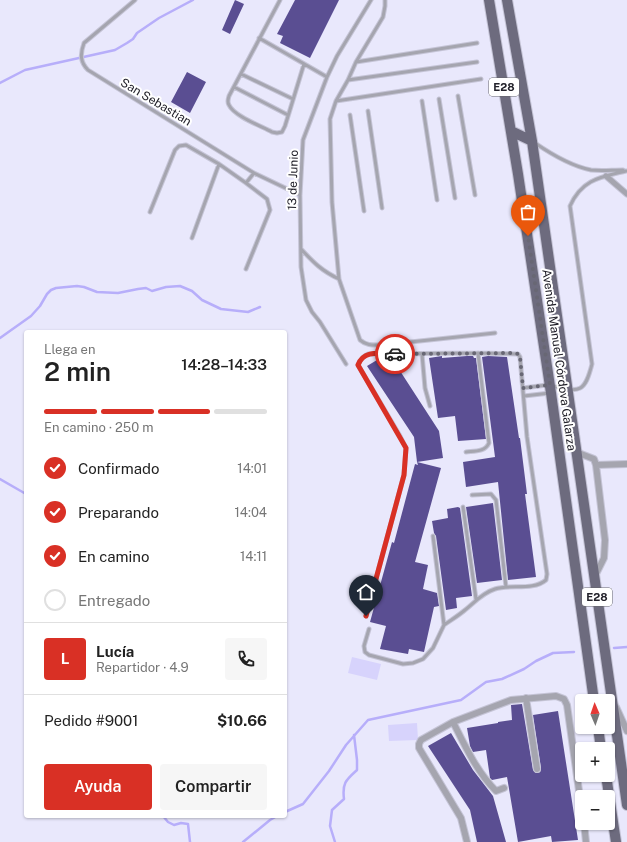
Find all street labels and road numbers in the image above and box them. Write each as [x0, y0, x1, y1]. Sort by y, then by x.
street label: San Sebastian [118, 75, 194, 129]
road number: E28 [489, 78, 519, 96]
street label: 13 de Junio [285, 149, 301, 210]
street label: Avenida Manuel Córdova Galarza [539, 268, 579, 452]
road number: E28 [582, 588, 612, 606]

